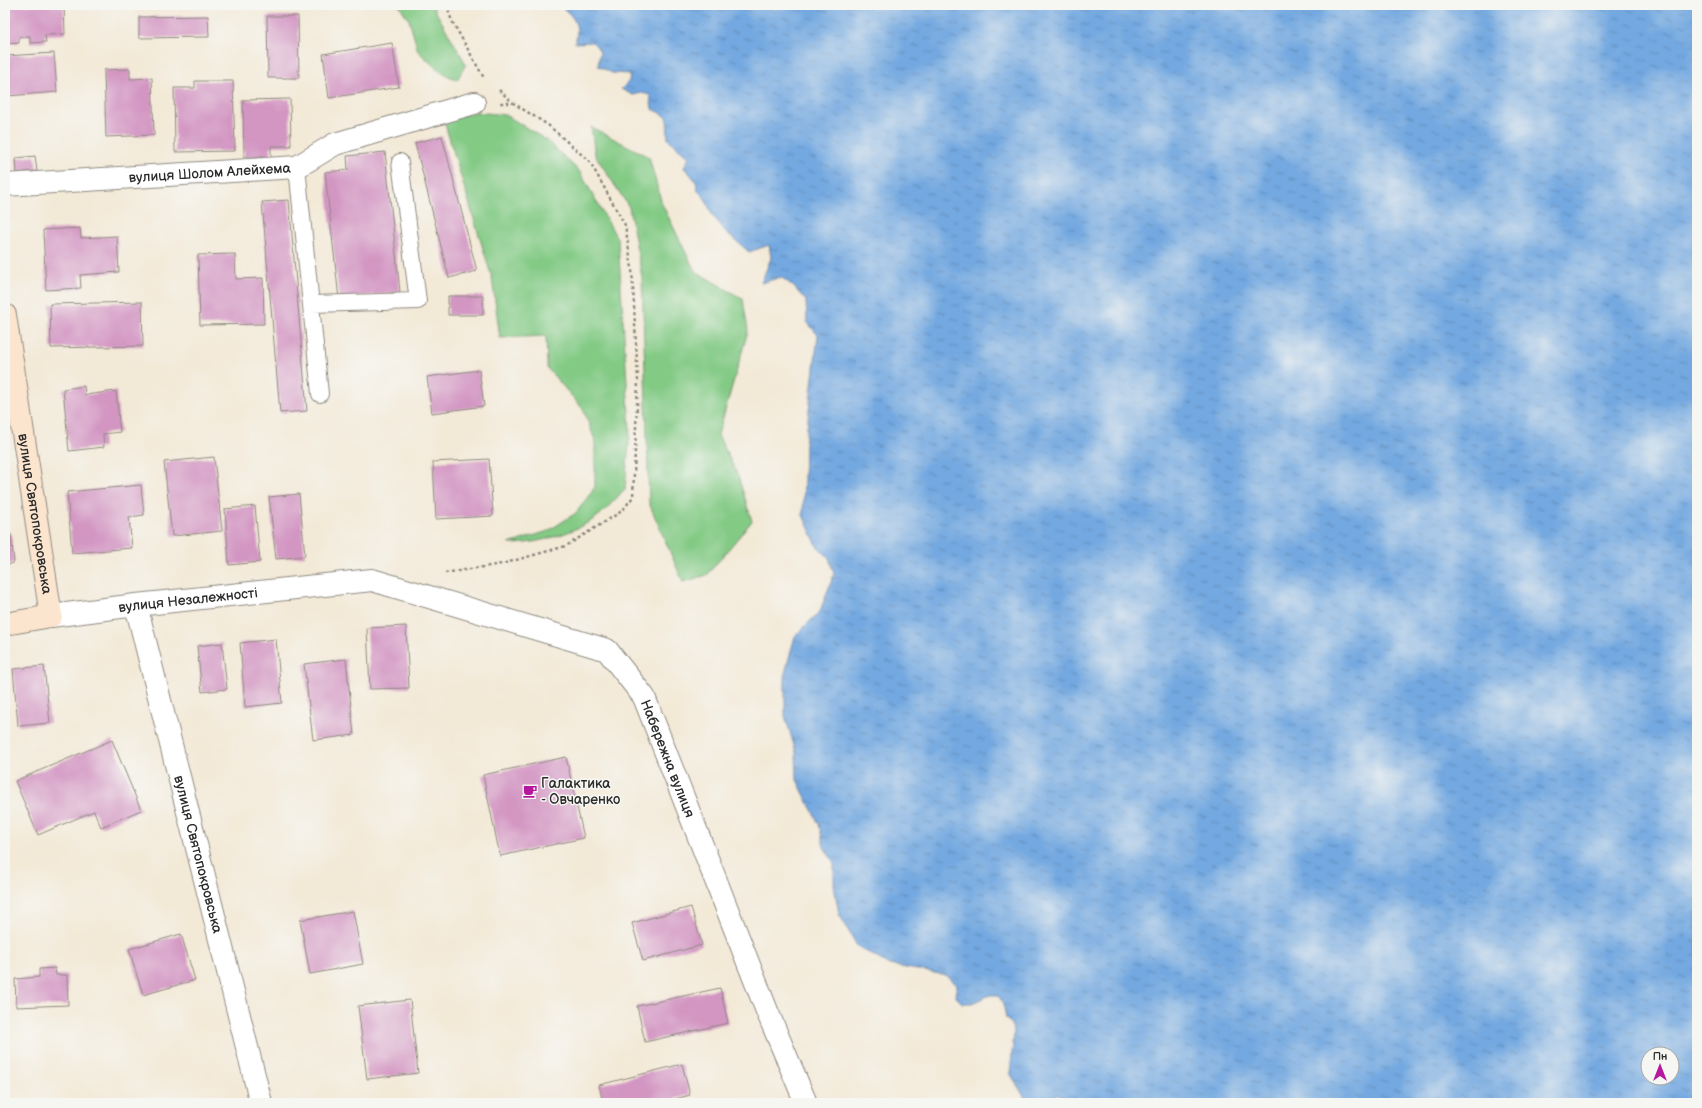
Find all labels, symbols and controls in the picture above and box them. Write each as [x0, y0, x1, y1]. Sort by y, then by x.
street label: вулиця Шолом Алейхема [128, 159, 292, 186]
street label: вулиця Святопокровська [14, 432, 56, 596]
street label: вулиця Незалежності [117, 584, 259, 616]
street label: Набережна вулиця [637, 697, 698, 820]
street label: вулиця Святопокровська [170, 774, 226, 936]
place label: Галактика - Овчаренко [541, 775, 620, 808]
cafe icon: Галактика - Овчаренко [522, 783, 538, 799]
north arrow [1640, 1046, 1680, 1086]
text: Пн [1653, 1050, 1667, 1063]

